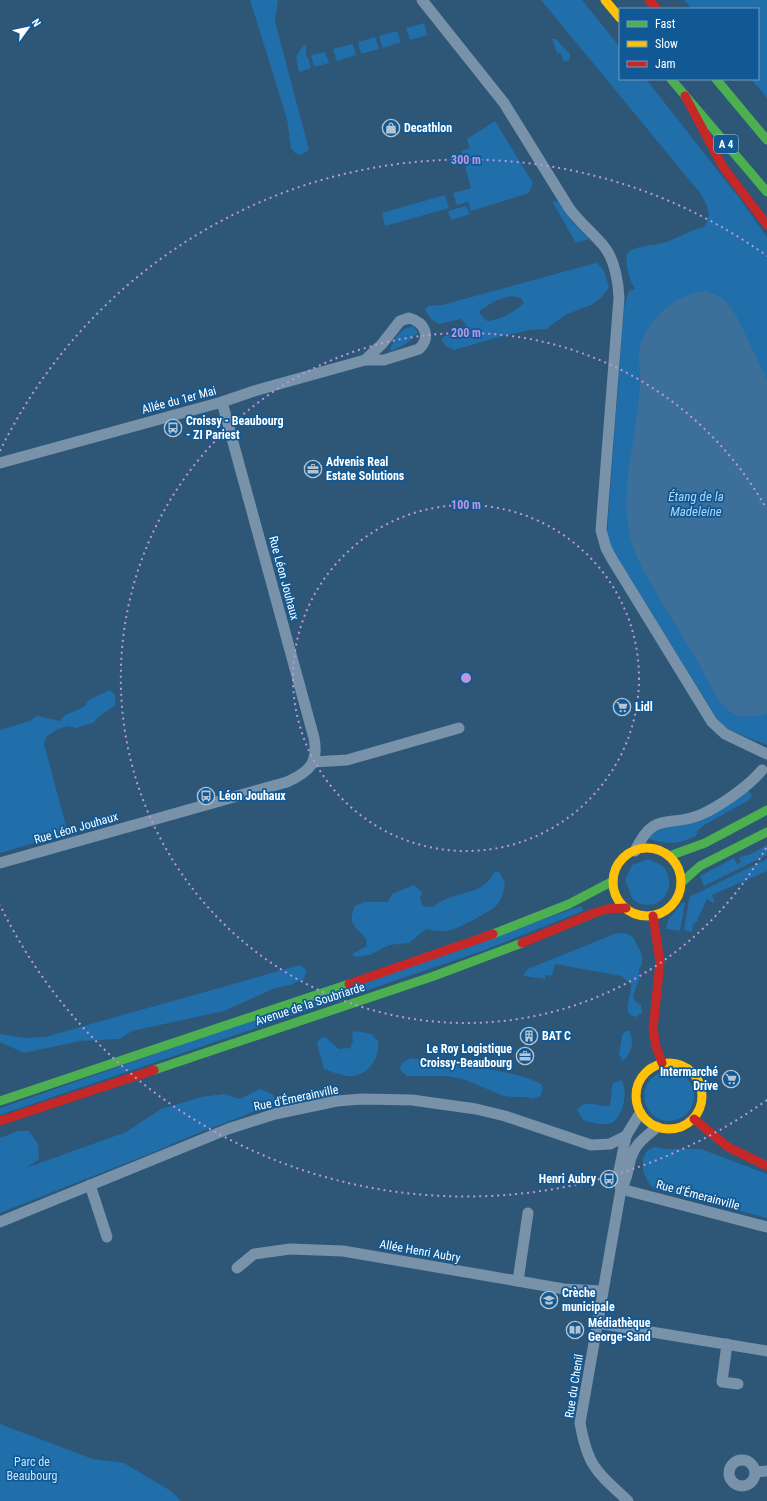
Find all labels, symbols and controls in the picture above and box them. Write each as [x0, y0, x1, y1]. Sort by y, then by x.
north arrow [8, 8, 48, 48]
legend [619, 8, 759, 80]
text: N [29, 16, 43, 29]
text: Fast [655, 17, 676, 31]
text: Slow [655, 37, 678, 51]
text: Jam [655, 57, 676, 71]
shop icon: Decathlon [381, 118, 401, 138]
place label: Decathlon [404, 121, 452, 135]
road number: A 4 [714, 135, 738, 153]
text: 300 m [451, 153, 481, 167]
text: 200 m [451, 326, 481, 340]
street label: Allée du 1er Mai [140, 383, 218, 417]
place label: Croissy - Beaubourg - ZI Pariest [186, 414, 283, 442]
bus stop icon: Croissy - Beaubourg - ZI Pariest [163, 418, 183, 438]
place label: Advenis Real Estate Solutions [326, 455, 405, 483]
office icon: Advenis Real Estate Solutions [303, 459, 323, 479]
water label: Étang de la Madeleine [668, 489, 724, 519]
text: 100 m [451, 498, 481, 512]
street label: Rue Léon Jouhaux [266, 534, 302, 622]
centre of rings [459, 671, 473, 685]
supermarket icon: Lidl [612, 697, 632, 717]
place label: Lidl [635, 700, 653, 714]
bus stop icon: Léon Jouhaux [196, 786, 216, 806]
place label: Léon Jouhaux [219, 789, 286, 803]
street label: Rue Léon Jouhaux [32, 809, 120, 847]
street label: Avenue de la Soubriarde [254, 980, 367, 1028]
building icon: BAT C [519, 1026, 539, 1046]
place label: BAT C [542, 1029, 571, 1043]
place label: Le Roy Logistique Croissy-Beaubourg [420, 1042, 512, 1070]
office icon: Le Roy Logistique Croissy-Beaubourg [515, 1046, 535, 1066]
place label: Intermarché Drive [660, 1065, 718, 1093]
supermarket icon: Intermarché Drive [721, 1069, 741, 1089]
street label: Rue d'Émerainville [252, 1081, 340, 1114]
bus stop icon: Henri Aubry [599, 1169, 619, 1189]
place label: Henri Aubry [539, 1172, 597, 1186]
street label: Rue d'Émerainville [655, 1176, 742, 1213]
street label: Allée Henri Aubry [378, 1237, 462, 1265]
place label: Crèche municipale [562, 1286, 615, 1314]
school or university icon: Crèche municipale [539, 1290, 559, 1310]
place label: Médiathèque George-Sand [588, 1316, 651, 1344]
library icon: Médiathèque George-Sand [565, 1320, 585, 1340]
street label: Rue du Chenil [562, 1353, 586, 1419]
park label: Parc de Beaubourg [7, 1455, 58, 1483]

